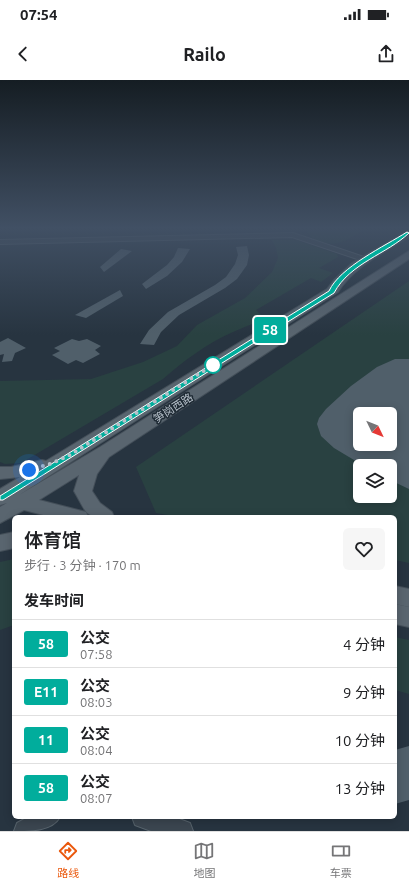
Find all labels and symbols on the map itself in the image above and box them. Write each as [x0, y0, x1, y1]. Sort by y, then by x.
line badge: 58 [252, 317, 288, 343]
unlabelled marker [204, 356, 222, 374]
street label: 笋岗西路 [151, 391, 195, 425]
north arrow [353, 407, 397, 451]
your location [19, 460, 39, 480]

